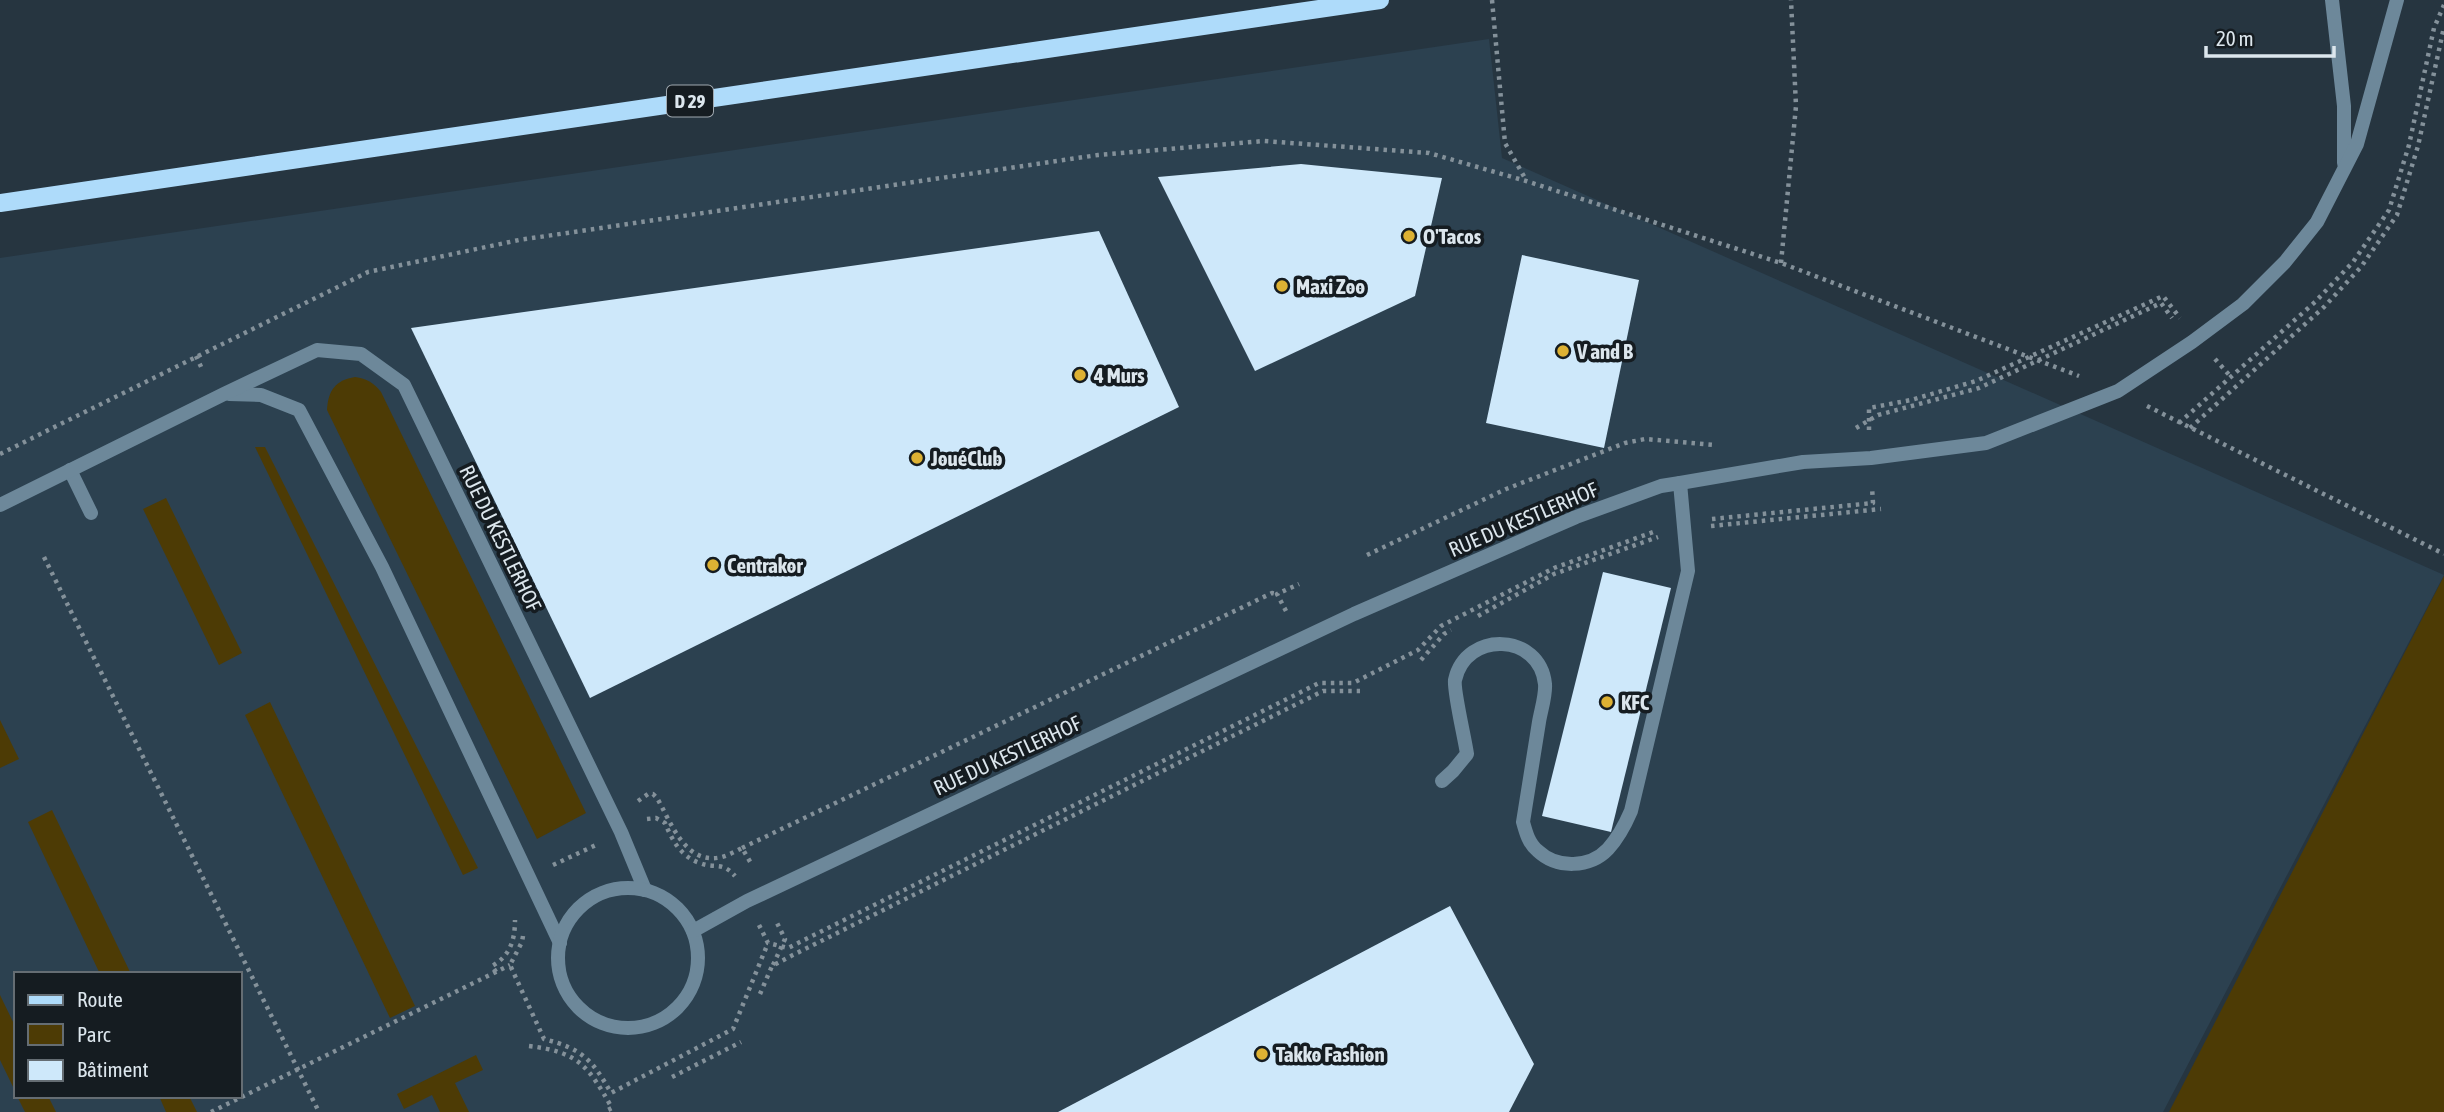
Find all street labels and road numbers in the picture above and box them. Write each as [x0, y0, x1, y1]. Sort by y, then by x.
road number: D 29 [667, 86, 713, 116]
street label: RUE DU KESTLERHOF [455, 461, 547, 615]
street label: RUE DU KESTLERHOF [1445, 477, 1602, 561]
street label: RUE DU KESTLERHOF [930, 710, 1085, 800]

